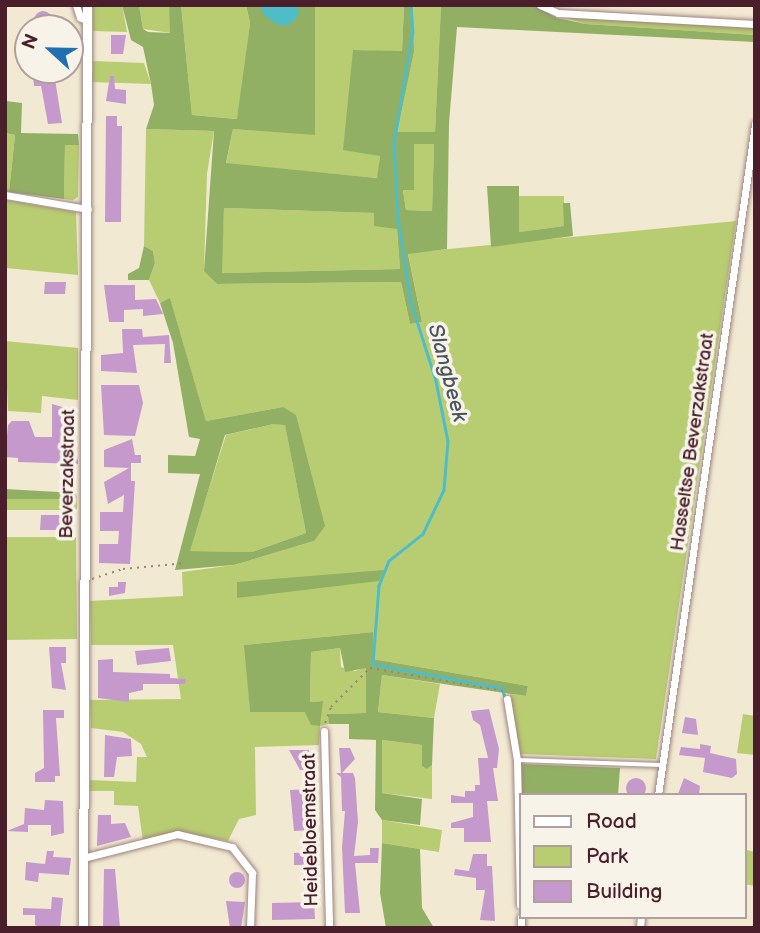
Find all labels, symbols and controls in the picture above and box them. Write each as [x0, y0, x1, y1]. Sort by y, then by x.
north arrow [14, 14, 84, 84]
text: N [18, 31, 44, 53]
water label: Slangbeek [422, 321, 472, 425]
street label: Hasseltse Beverzakstraat [666, 332, 720, 552]
street label: Beverzakstraat [55, 409, 81, 539]
street label: Heidebloemstraat [298, 753, 324, 907]
legend [518, 793, 746, 919]
text: Road [586, 809, 637, 834]
text: Park [586, 844, 628, 869]
text: Building [586, 879, 662, 904]

